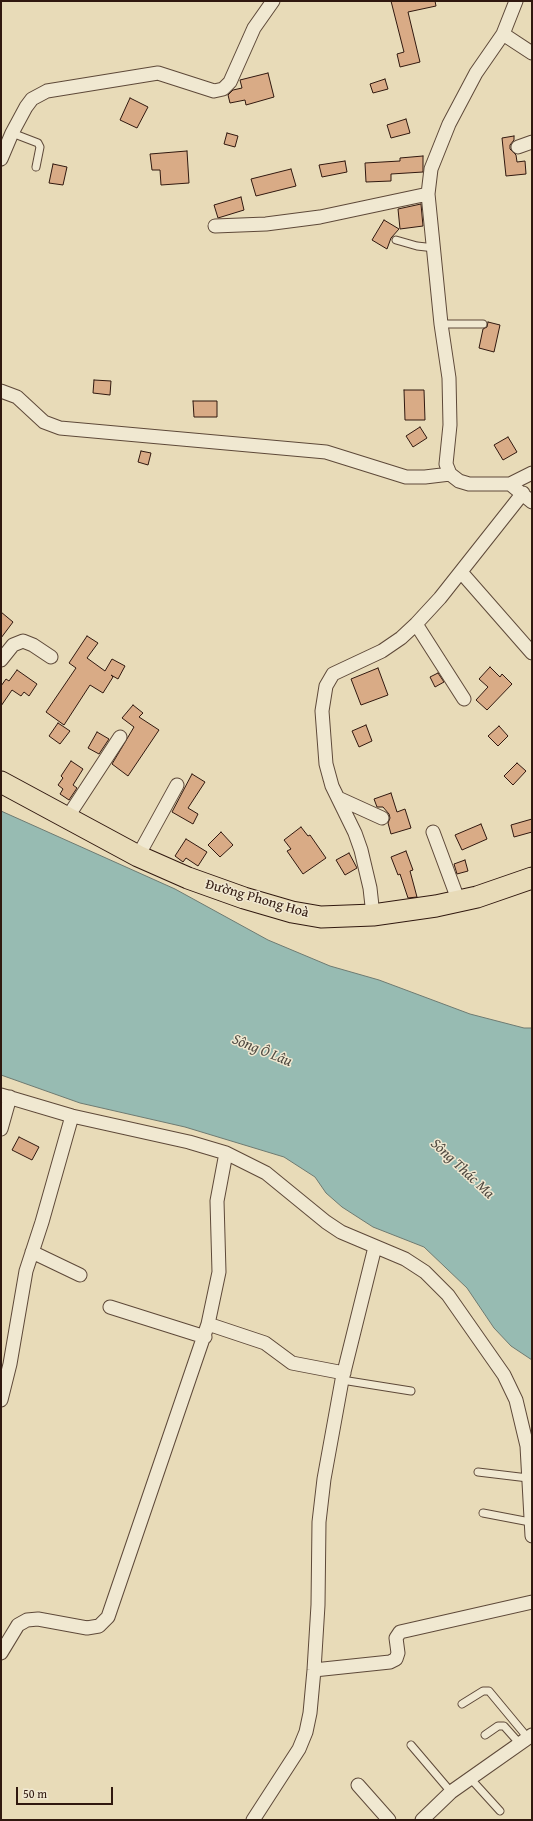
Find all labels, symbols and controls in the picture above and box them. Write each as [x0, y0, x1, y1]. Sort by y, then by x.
street label: Đường Phong Hoà [203, 876, 311, 922]
water label: Sông Ô Lâu [229, 1031, 295, 1071]
water label: Sông Thác Ma [427, 1135, 497, 1203]
scale bar [18, 1779, 115, 1805]
text: 50 m [23, 1785, 47, 1802]

